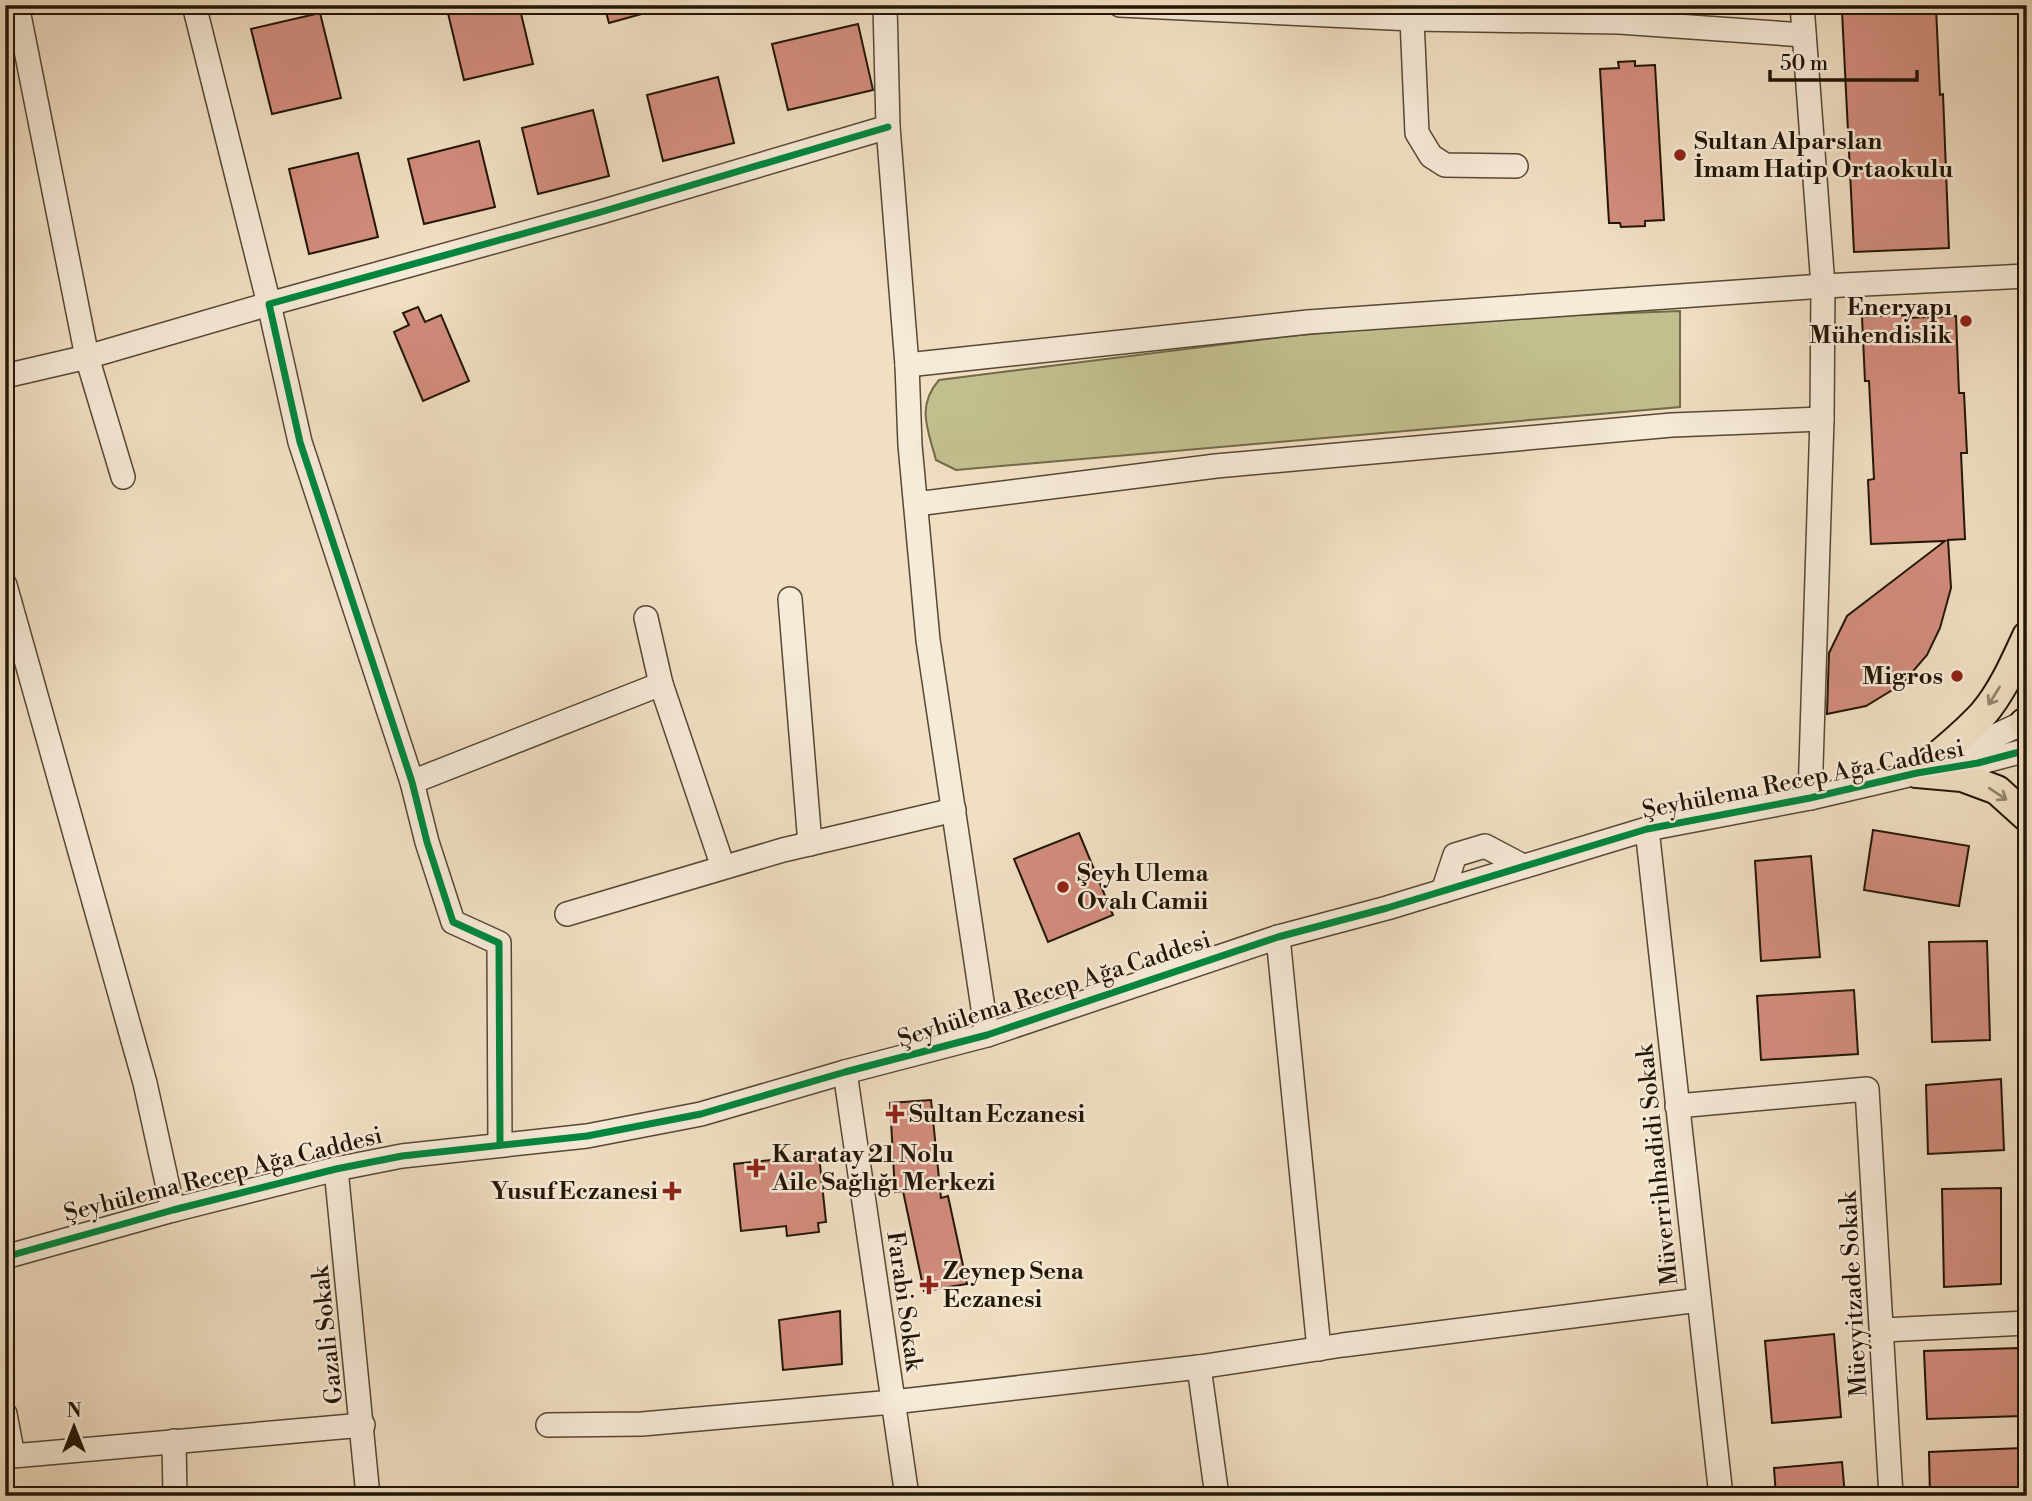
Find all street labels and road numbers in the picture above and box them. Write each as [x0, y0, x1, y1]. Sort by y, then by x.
street label: Şeyhülema Recep Ağa Caddesi [1640, 734, 1967, 826]
street label: Şeyhülema Recep Ağa Caddesi [894, 925, 1215, 1055]
street label: Müverrihhadidi Sokak [1630, 1041, 1686, 1287]
street label: Şeyhülema Recep Ağa Caddesi [61, 1121, 386, 1229]
street label: Müeyyitzade Sokak [1834, 1189, 1874, 1398]
street label: Farabi Sokak [879, 1229, 929, 1374]
street label: Gazali Sokak [306, 1263, 350, 1405]

